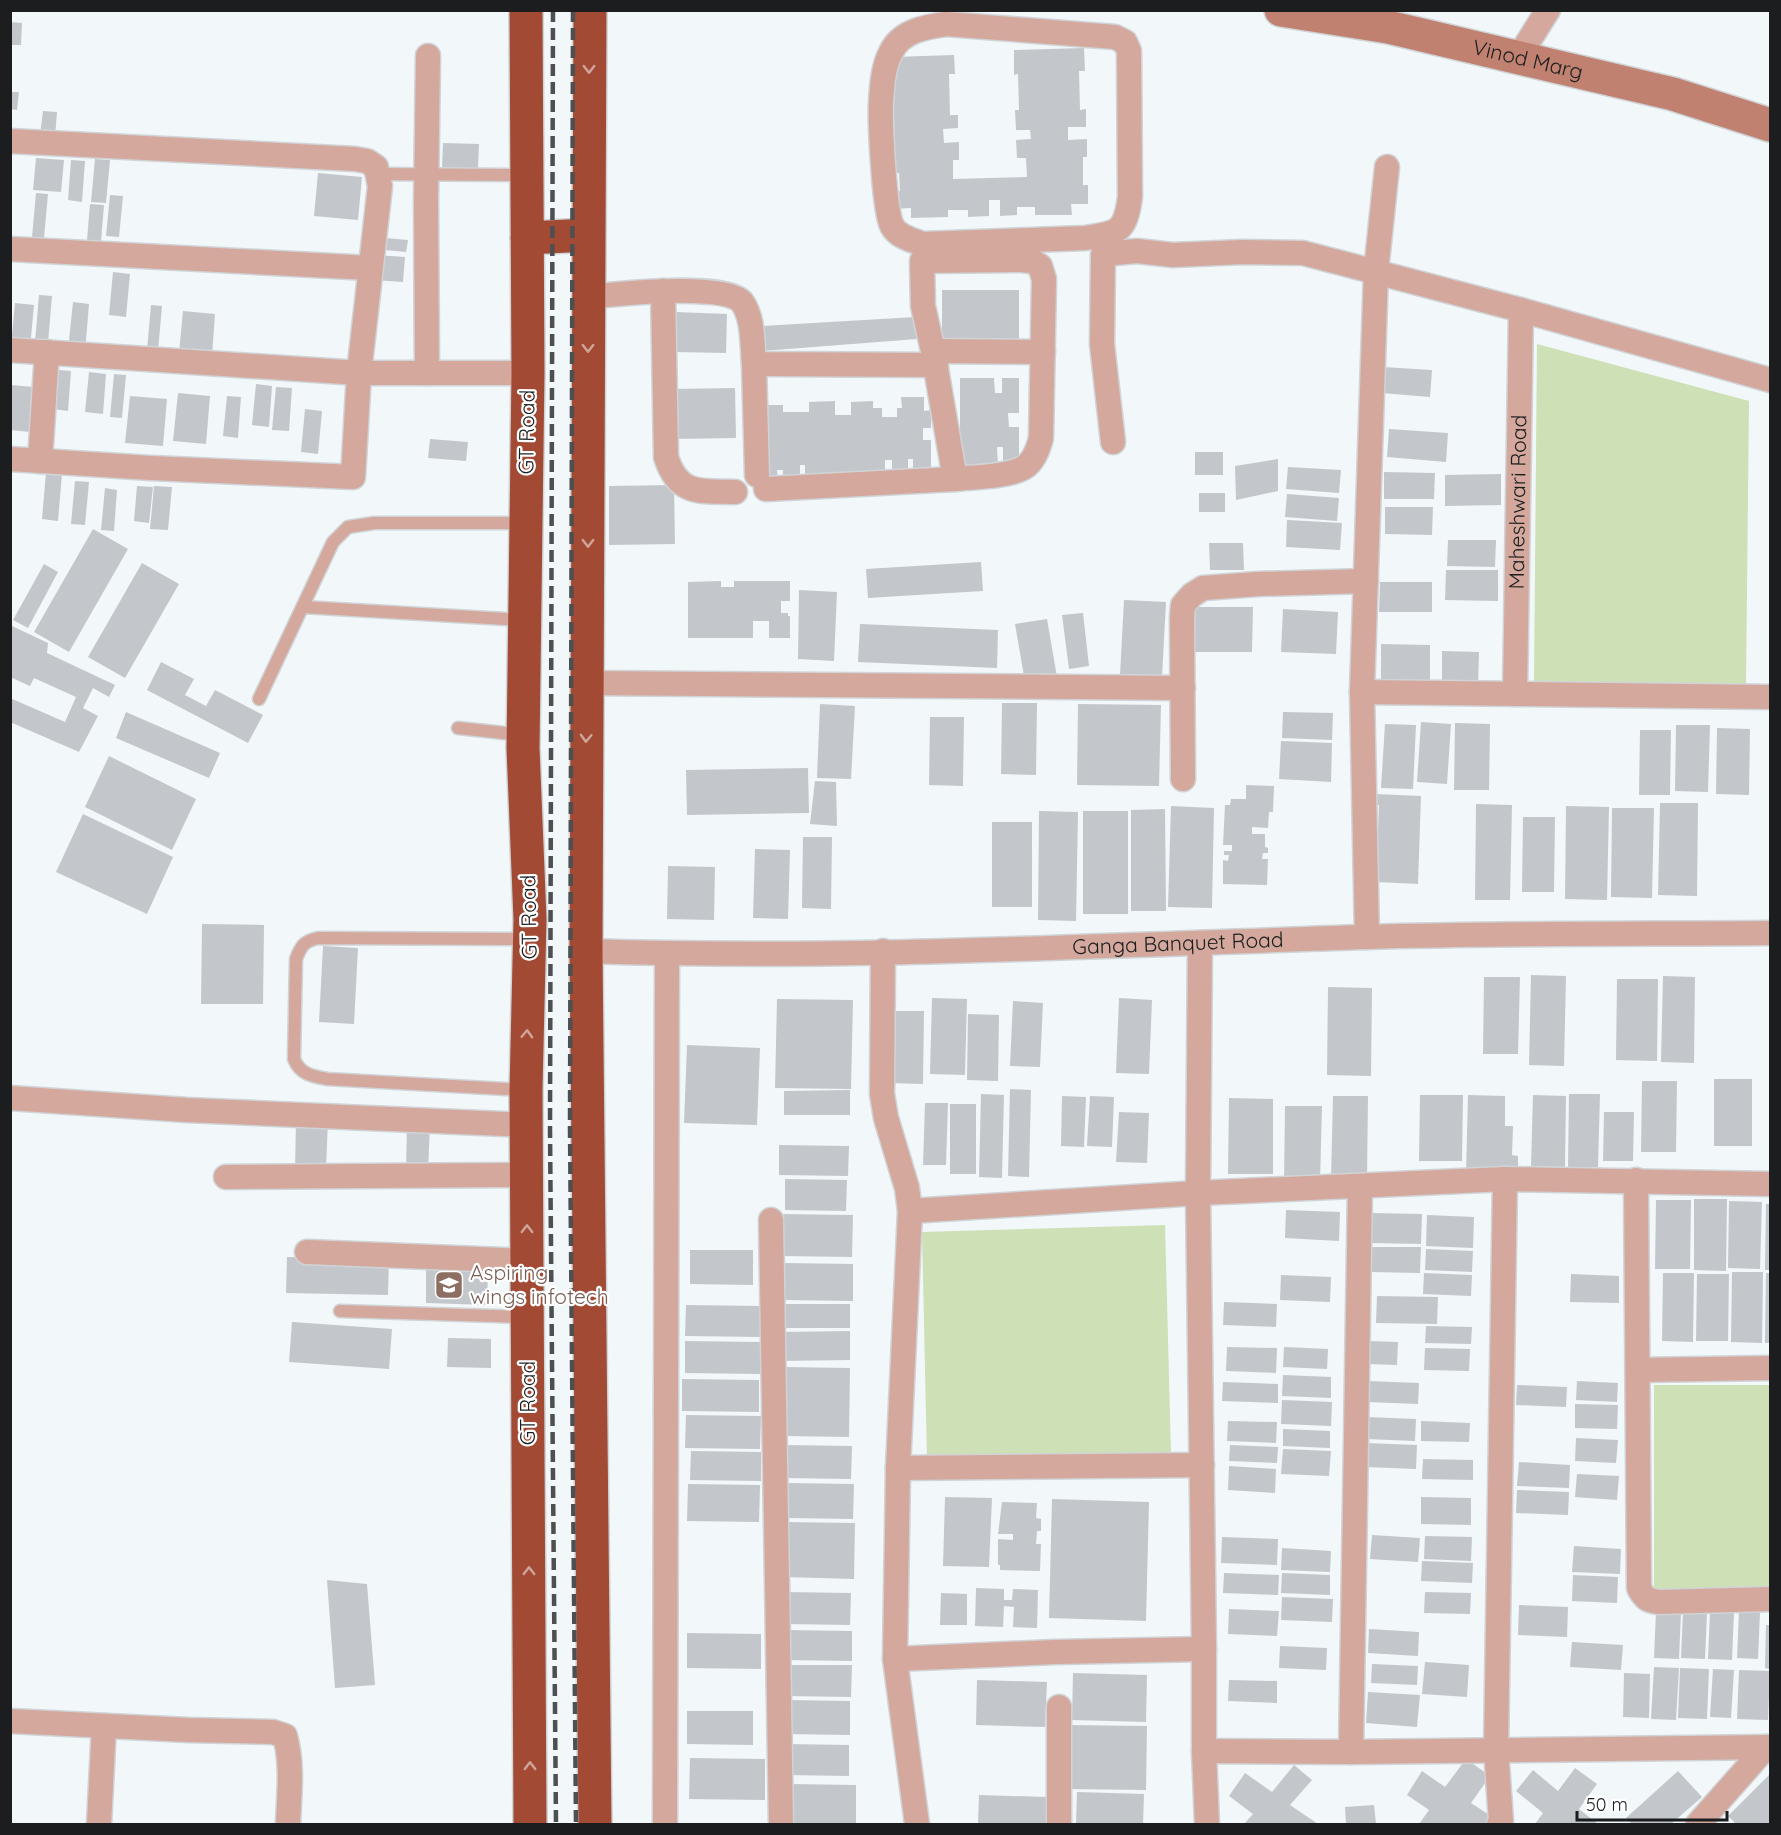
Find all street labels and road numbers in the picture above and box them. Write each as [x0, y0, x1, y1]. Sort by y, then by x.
street label: Vinod Marg [1470, 33, 1586, 84]
street label: GT Road [512, 389, 540, 474]
street label: Maheshwari Road [1503, 414, 1531, 590]
street label: GT Road [514, 875, 542, 960]
street label: Ganga Banquet Road [1072, 926, 1284, 959]
street label: GT Road [514, 1361, 540, 1445]

